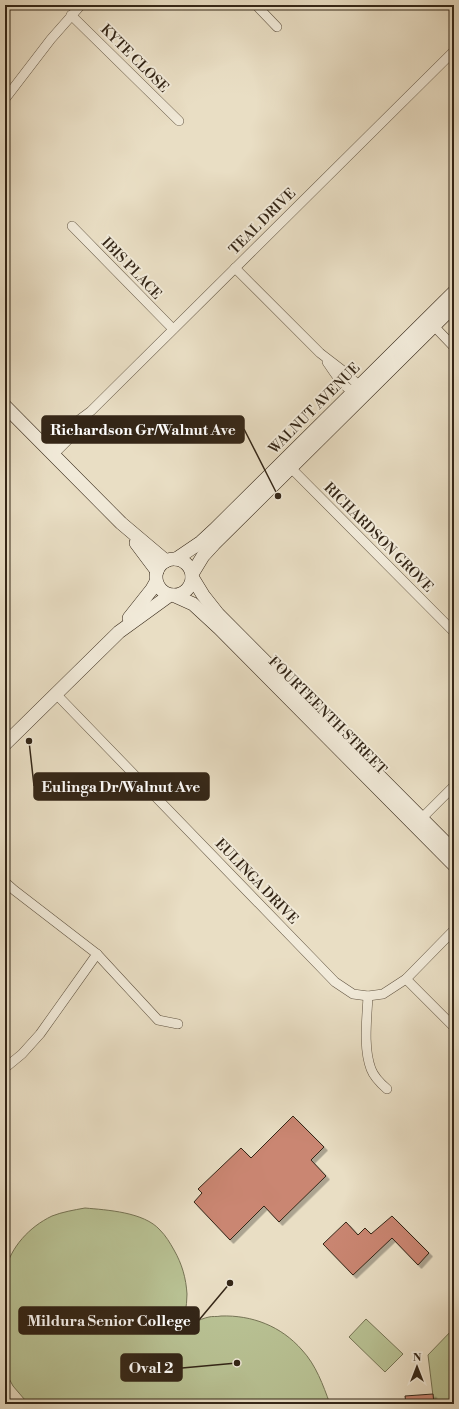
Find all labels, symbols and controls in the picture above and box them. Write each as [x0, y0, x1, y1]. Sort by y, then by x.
street label: KYTE CLOSE [96, 21, 172, 97]
street label: TEAL DRIVE [226, 185, 300, 259]
street label: IBIS PLACE [97, 234, 165, 303]
street label: WALNUT AVENUE [265, 359, 364, 459]
callout: Richardson Gr/Walnut Ave [42, 416, 244, 443]
text: Richardson Gr/Walnut Ave [50, 421, 236, 440]
street label: RICHARDSON GROVE [320, 479, 437, 596]
street label: FOURTEENTH STREET [264, 653, 390, 779]
callout: Eulinga Dr/Walnut Ave [34, 773, 209, 800]
text: Eulinga Dr/Walnut Ave [42, 778, 200, 797]
street label: EULINGA DRIVE [211, 835, 302, 928]
callout: Mildura Senior College [19, 1307, 199, 1334]
text: Mildura Senior College [27, 1312, 191, 1331]
north arrow [397, 1347, 437, 1387]
text: N [413, 1351, 422, 1365]
callout: Oval 2 [121, 1354, 182, 1381]
text: Oval 2 [129, 1359, 173, 1378]

